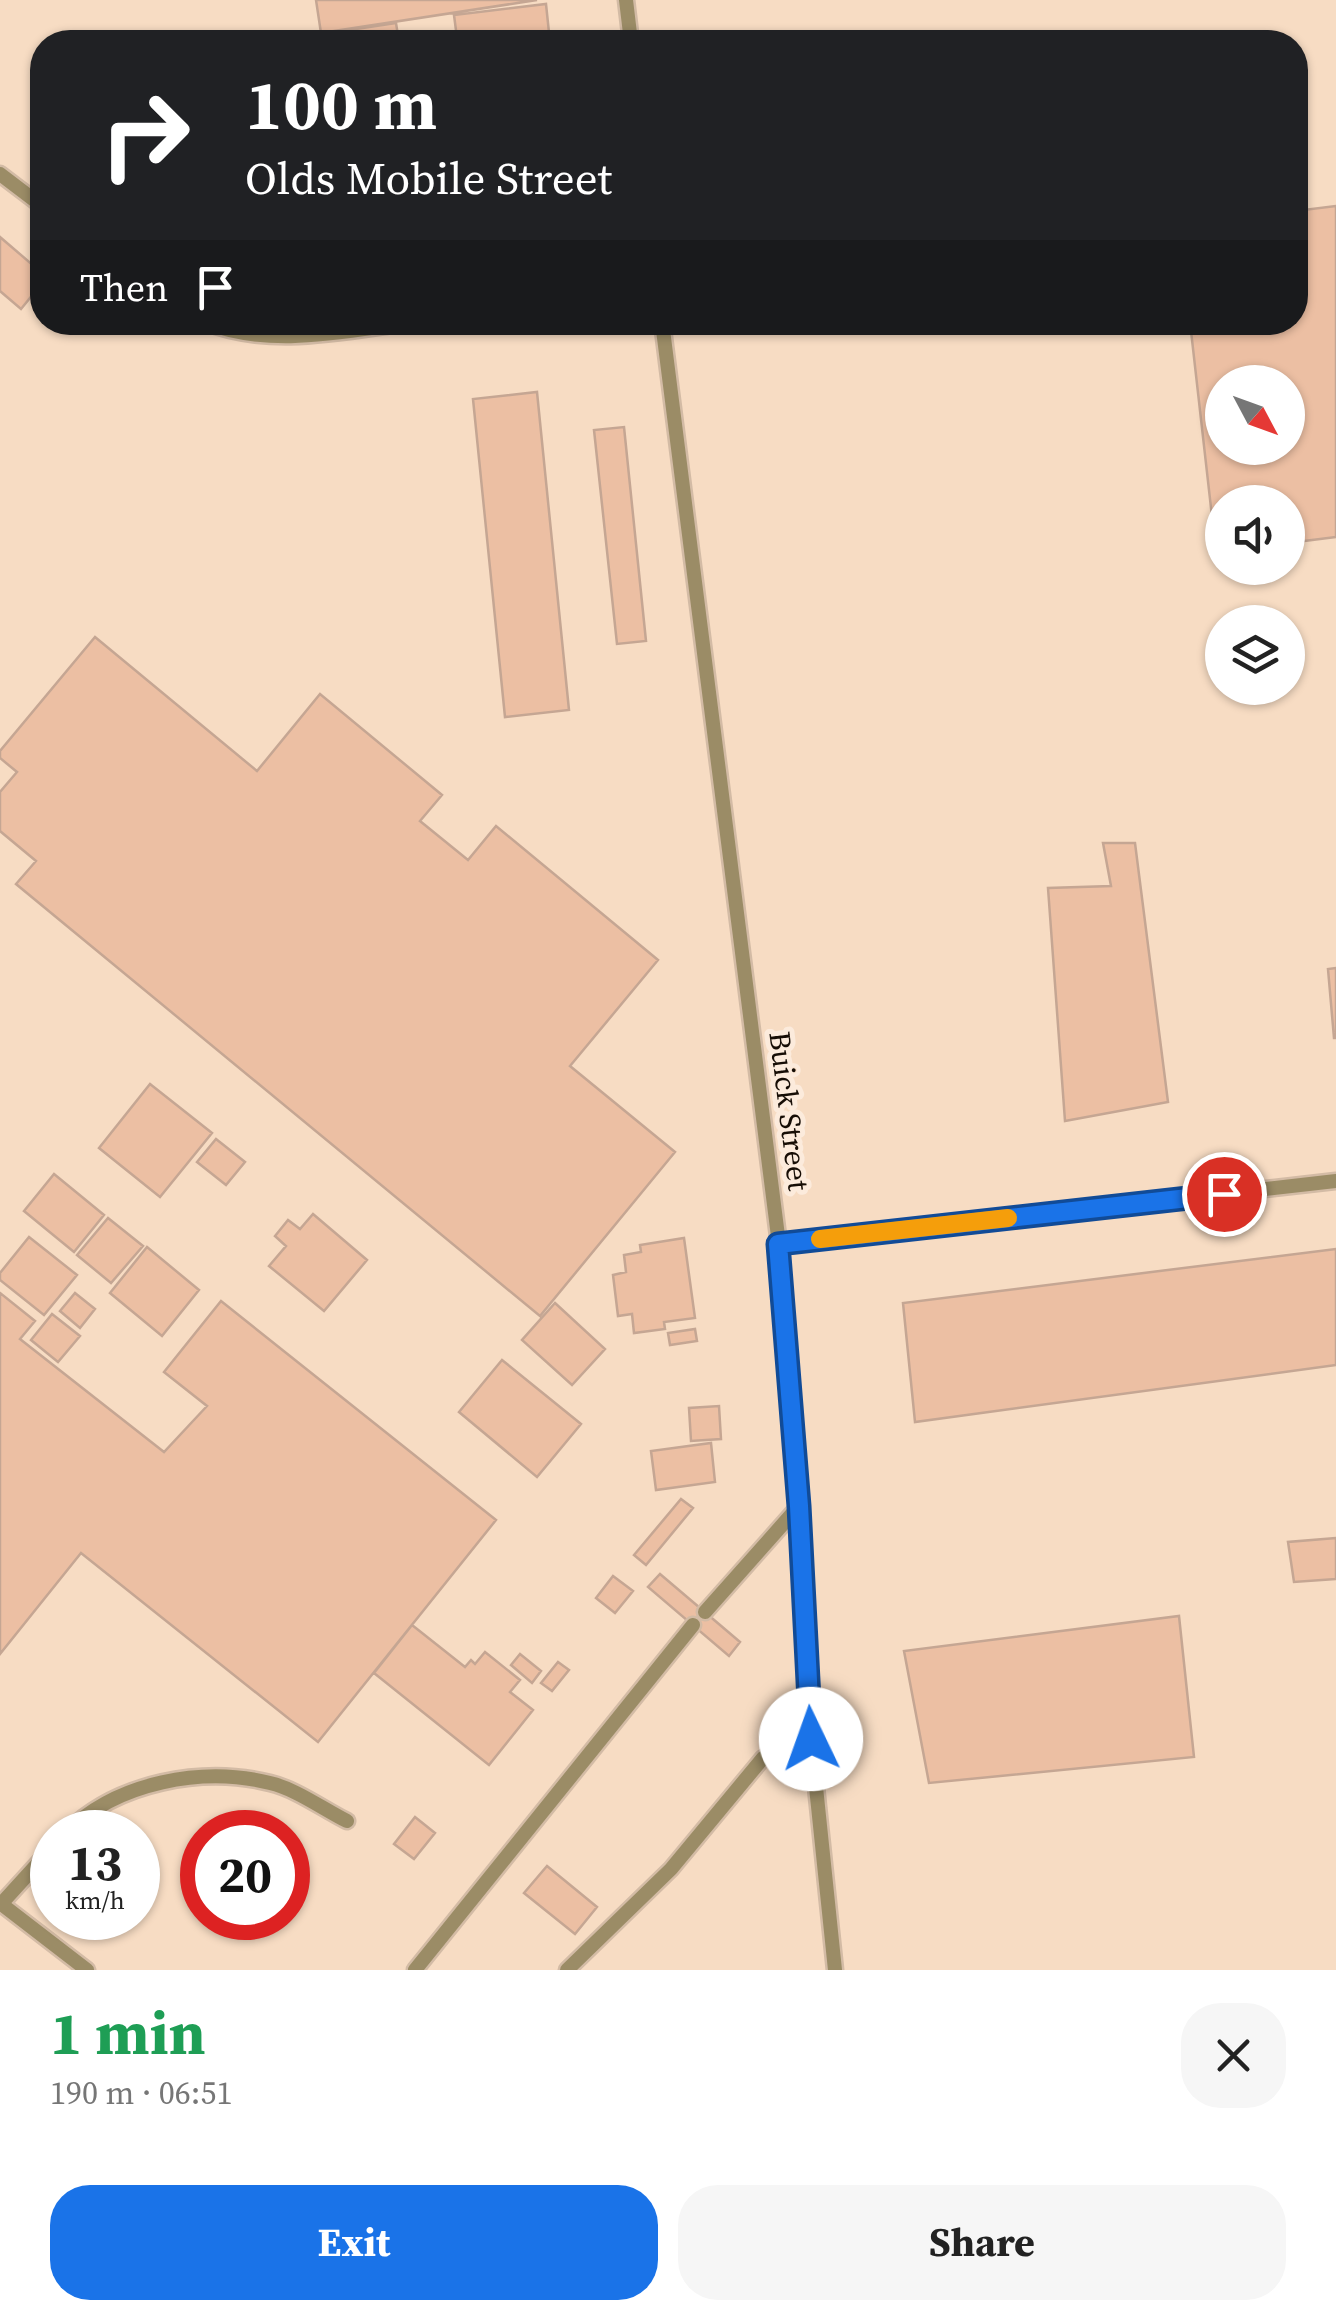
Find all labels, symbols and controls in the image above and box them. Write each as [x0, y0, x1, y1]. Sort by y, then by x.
text: 100 m [245, 56, 437, 152]
icon: right [80, 70, 210, 200]
text: Olds Mobile Street [245, 147, 612, 209]
icon: arrive [188, 260, 243, 315]
text: Then [80, 262, 168, 314]
north arrow [1205, 365, 1305, 465]
map controls [1205, 365, 1305, 705]
button: sound [1205, 485, 1305, 585]
button: layers [1205, 605, 1305, 705]
street label: Buick Street [759, 1029, 820, 1193]
pin [1182, 1152, 1267, 1237]
icon: arrive [1197, 1167, 1252, 1222]
position arrow [759, 1687, 863, 1791]
speed limit sign: 20 [180, 1810, 310, 1940]
text: 13 [68, 1828, 122, 1897]
text: km/h [65, 1883, 125, 1917]
text: 1 min [50, 1992, 206, 2074]
button: close [1181, 2003, 1286, 2108]
text: 190 m · 06:51 [50, 2071, 232, 2115]
button: Exit [50, 2185, 658, 2300]
button: Share [678, 2185, 1286, 2300]

